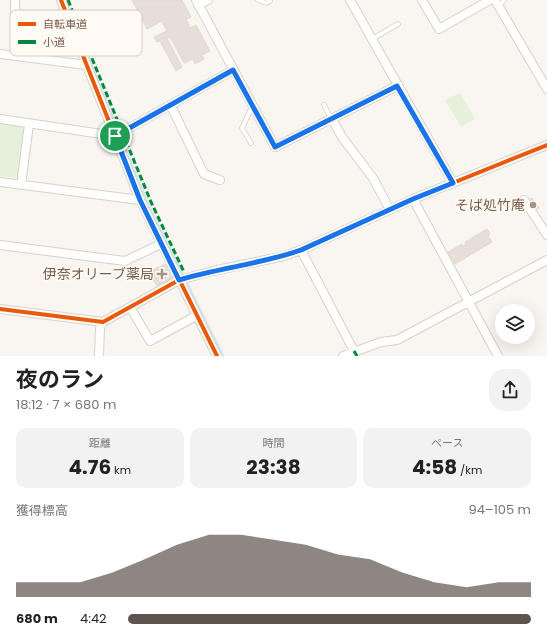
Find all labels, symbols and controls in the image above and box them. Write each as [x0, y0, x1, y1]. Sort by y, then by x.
legend [10, 10, 142, 56]
text: 自転車道 [43, 16, 87, 32]
text: 小道 [43, 34, 65, 50]
pin [98, 119, 132, 153]
icon: arrive [104, 125, 126, 147]
place label: そば処竹庵 [455, 195, 525, 215]
marker: そば処竹庵 [528, 200, 538, 210]
place label: 伊奈オリーブ薬局 [43, 264, 154, 284]
marker: 伊奈オリーブ薬局 [157, 269, 167, 279]
map controls [495, 304, 535, 344]
button: layers [495, 304, 535, 344]
text: 夜のラン [16, 364, 104, 395]
button: share [489, 369, 531, 411]
text: 18:12 · 7 × 680 m [16, 395, 116, 414]
text: 距離 [89, 435, 111, 451]
text: 時間 [262, 435, 284, 451]
text: ペース [431, 435, 463, 451]
text: 4.76 [69, 453, 111, 481]
text: 23:38 [246, 453, 301, 481]
text: 4:58 [412, 453, 457, 481]
text: km [111, 462, 131, 478]
text: /km [457, 462, 482, 478]
text: 94–105 m [468, 500, 531, 519]
text: 獲得標高 [16, 501, 68, 520]
text: 680 m [16, 609, 58, 628]
text: 4:42 [80, 609, 107, 628]

